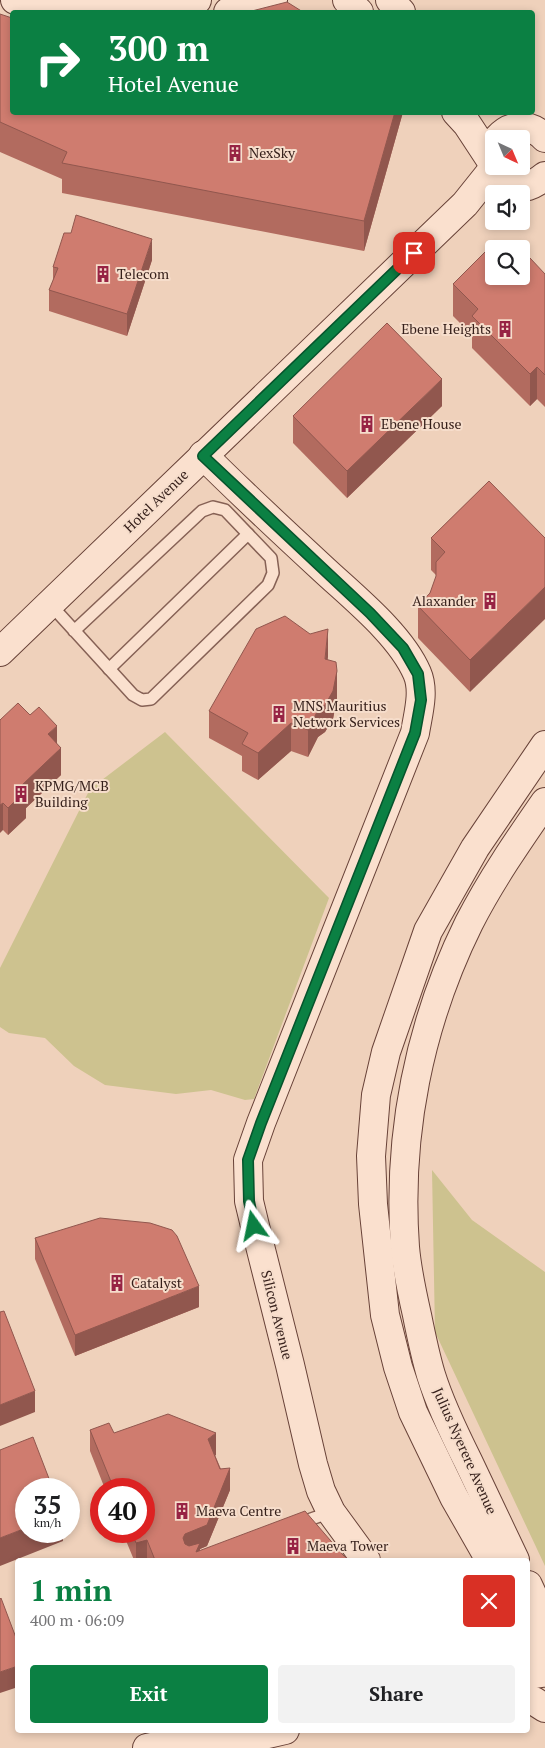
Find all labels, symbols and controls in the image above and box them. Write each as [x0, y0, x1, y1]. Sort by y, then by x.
text: 300 m [108, 25, 209, 71]
icon: right [25, 30, 90, 95]
text: Hotel Avenue [108, 69, 239, 98]
north arrow [485, 130, 530, 175]
map controls [485, 130, 530, 285]
building icon: NexSky [225, 143, 245, 163]
place label: NexSky [249, 143, 296, 162]
button: sound [485, 185, 530, 230]
pin [393, 232, 435, 274]
icon: arrive [400, 239, 428, 267]
button: search [485, 240, 530, 285]
building icon: Telecom [93, 264, 113, 284]
place label: Telecom [117, 264, 169, 283]
place label: Ebene Heights [401, 319, 491, 338]
building icon: Ebene Heights [495, 319, 515, 339]
building icon: Ebene House [357, 414, 377, 434]
place label: Ebene House [381, 414, 462, 433]
street label: Hotel Avenue [119, 465, 192, 536]
place label: Alaxander [412, 591, 477, 610]
building icon: Alaxander [480, 591, 500, 611]
place label: MNS Mauritius Network Services [293, 696, 400, 731]
building icon: MNS Mauritius Network Services [269, 704, 289, 724]
place label: KPMG/MCB Building [35, 776, 109, 811]
building icon: KPMG/MCB Building [11, 784, 31, 804]
position arrow [227, 1199, 279, 1251]
street label: Silicon Avenue [257, 1268, 298, 1362]
building icon: Catalyst [107, 1273, 127, 1293]
place label: Catalyst [131, 1273, 183, 1292]
street label: Julius Nyerere Avenue [429, 1385, 502, 1517]
speed limit sign: 40 [90, 1478, 155, 1543]
text: 35 [33, 1488, 62, 1521]
building icon: Maeva Centre [172, 1501, 192, 1521]
place label: Maeva Centre [196, 1501, 281, 1520]
text: km/h [34, 1515, 61, 1530]
building icon: Maeva Tower [283, 1536, 303, 1556]
place label: Maeva Tower [307, 1536, 389, 1555]
text: 1 min [30, 1570, 112, 1610]
button: close [463, 1575, 515, 1627]
text: 400 m · 06:09 [30, 1609, 124, 1631]
button: Exit [30, 1665, 268, 1723]
button: Share [278, 1665, 515, 1723]

